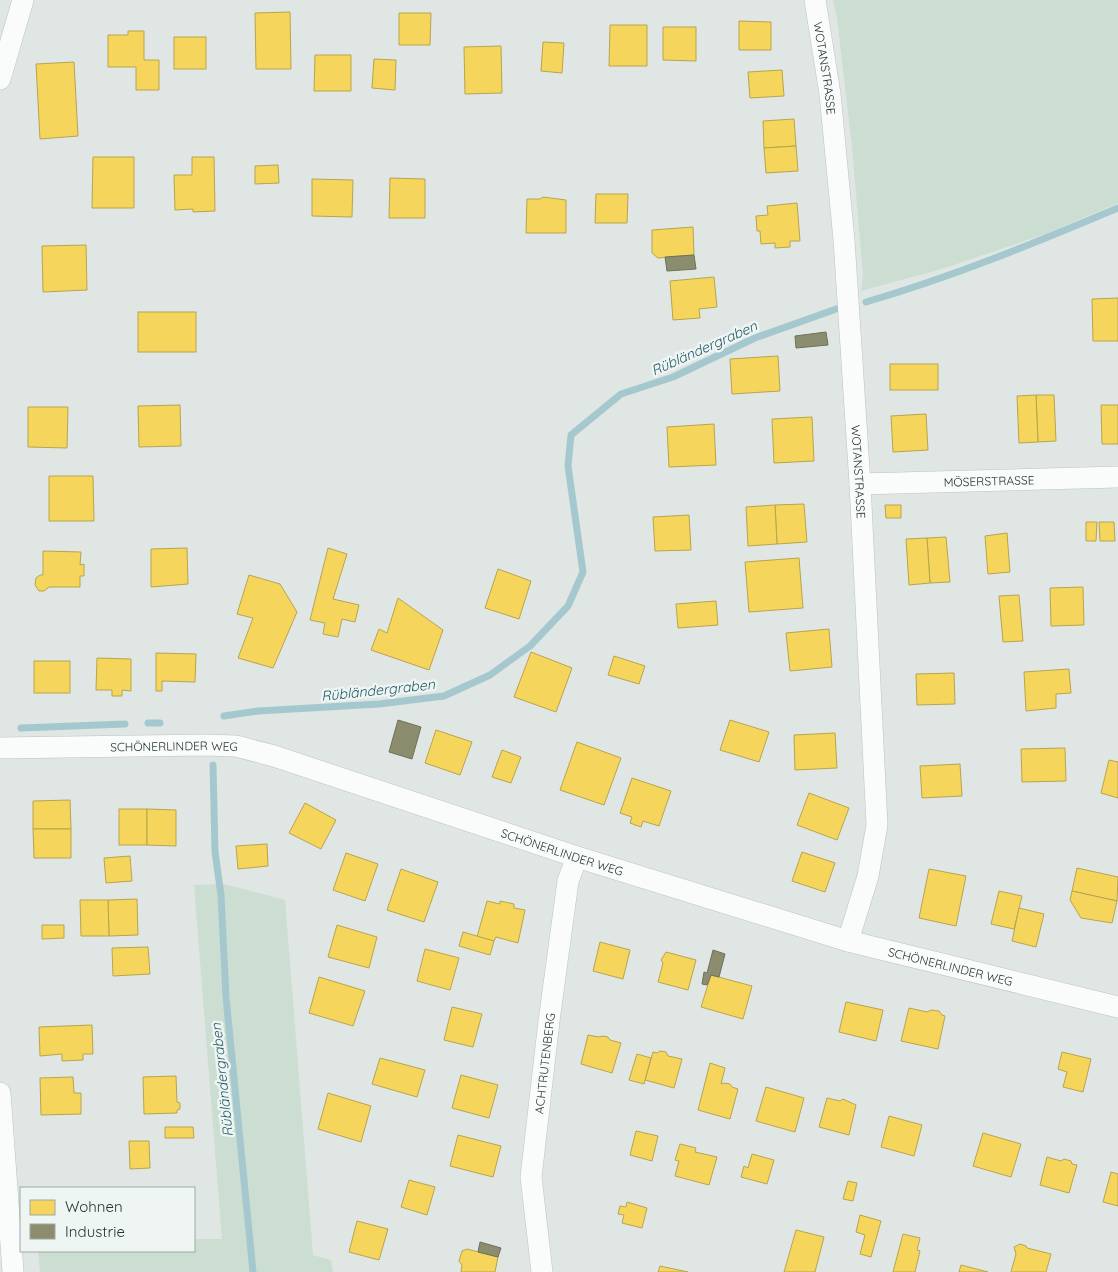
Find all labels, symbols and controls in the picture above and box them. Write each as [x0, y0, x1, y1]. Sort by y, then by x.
street label: WOTANSTRASSE [811, 21, 839, 116]
water label: Rübländergraben [648, 316, 761, 379]
street label: WOTANSTRASSE [849, 424, 869, 519]
street label: MÖSERSTRASSE [943, 472, 1035, 489]
water label: Rübländergraben [320, 675, 437, 705]
street label: SCHÖNERLINDER WEG [110, 737, 238, 754]
street label: SCHÖNERLINDER WEG [499, 825, 625, 878]
street label: SCHÖNERLINDER WEG [887, 944, 1014, 989]
street label: ACHTRUTENBERG [531, 1012, 558, 1115]
water label: Rübländergraben [207, 1021, 237, 1138]
legend [20, 1187, 195, 1252]
text: Wohnen [65, 1197, 123, 1216]
text: Industrie [65, 1222, 125, 1241]

